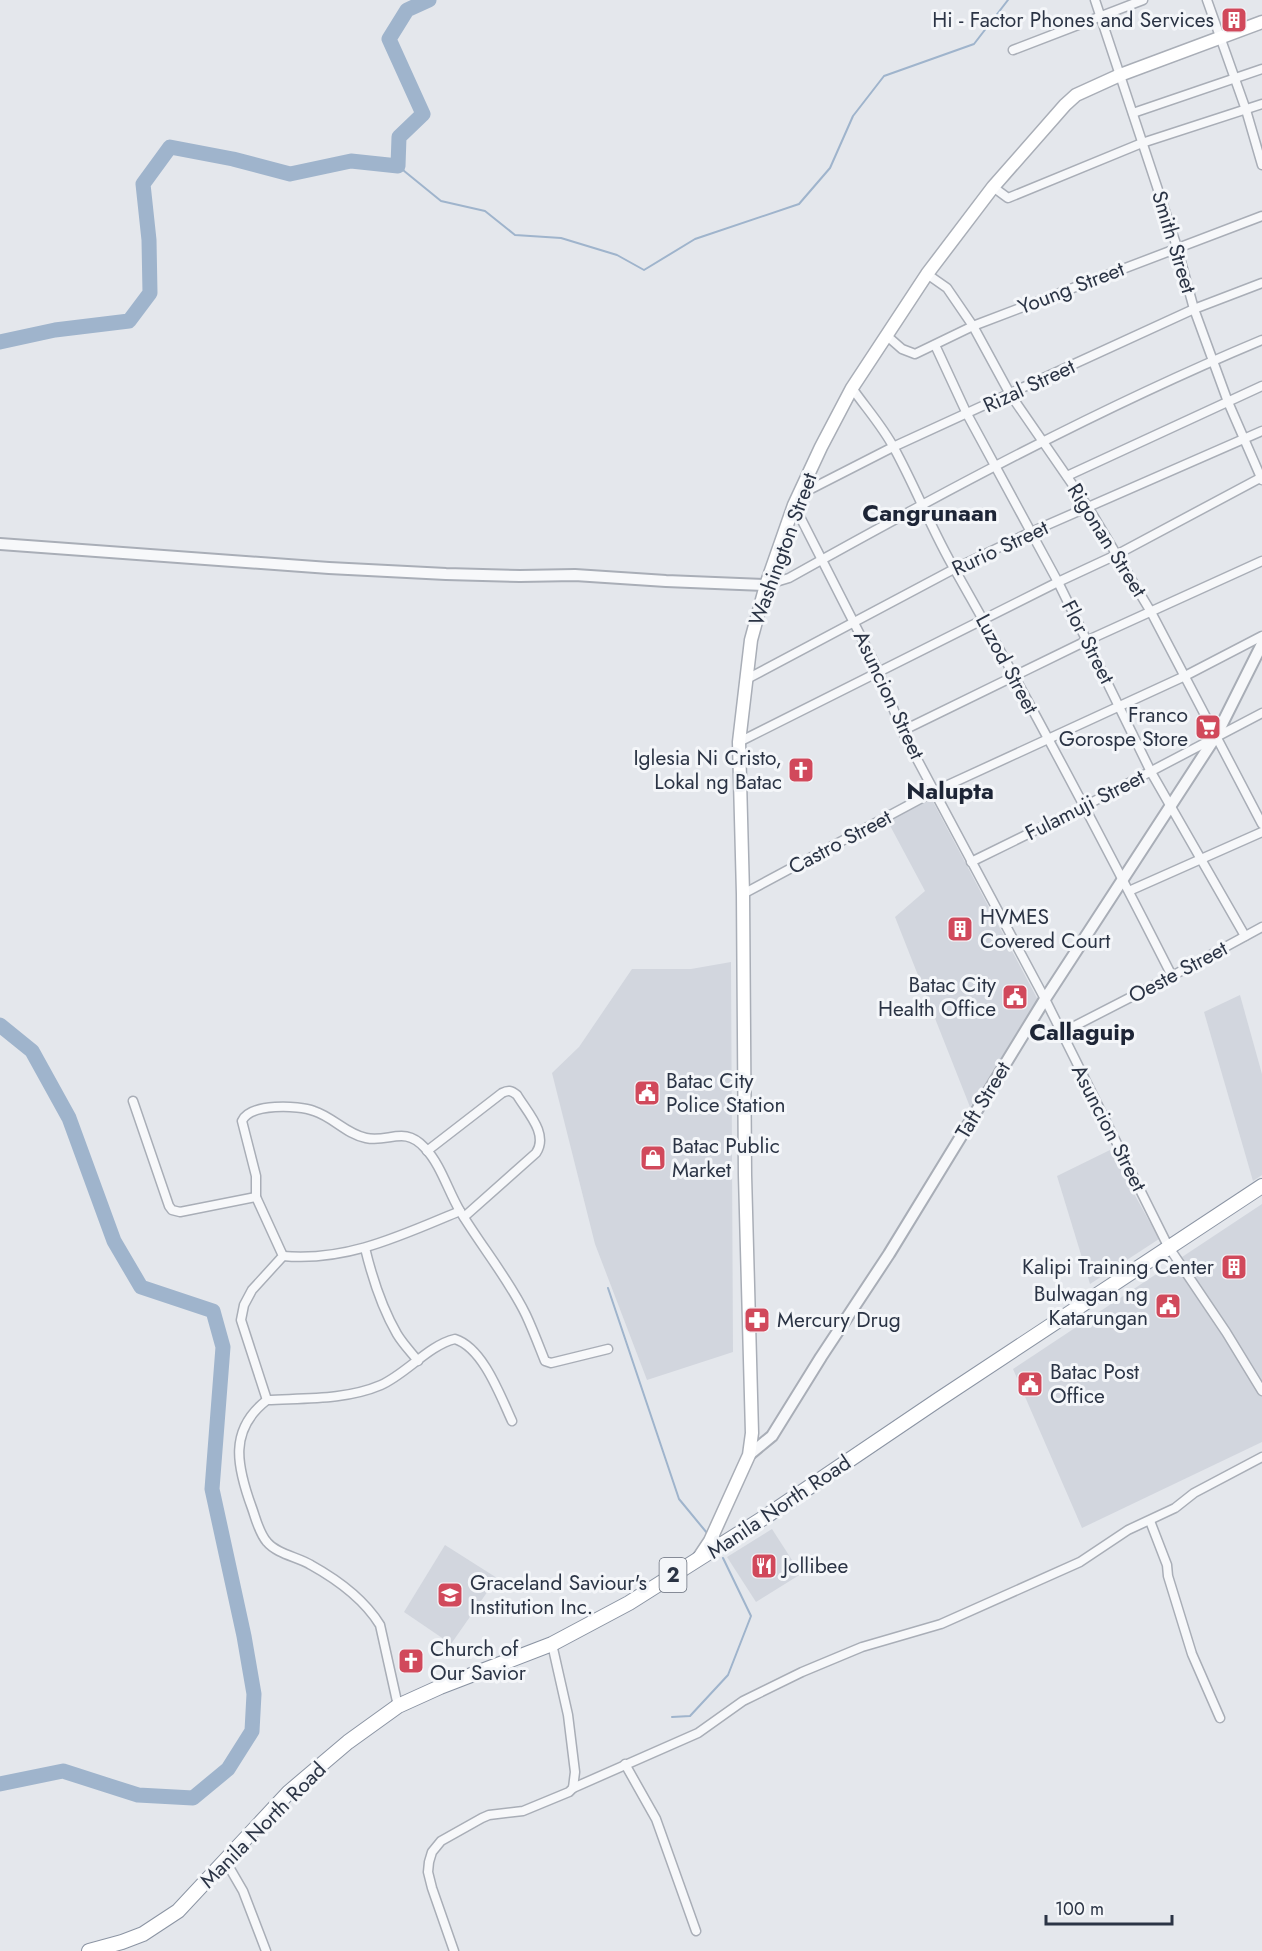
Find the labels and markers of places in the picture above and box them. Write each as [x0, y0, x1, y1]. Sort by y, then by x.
place label: Hi - Factor Phones and Services [932, 5, 1214, 35]
building icon: Hi - Factor Phones and Services [1219, 5, 1249, 35]
place label: Franco Gorospe Store [1059, 700, 1188, 754]
supermarket icon: Franco Gorospe Store [1193, 712, 1223, 742]
place label: Iglesia Ni Cristo, Lokal ng Batac [633, 743, 782, 797]
church icon: Iglesia Ni Cristo, Lokal ng Batac [786, 755, 816, 785]
place label: HVMES Covered Court [980, 902, 1110, 956]
building icon: HVMES Covered Court [945, 914, 975, 944]
place label: Batac City Health Office [878, 970, 997, 1024]
public building icon: Batac City Health Office [1000, 982, 1030, 1012]
place label: Batac City Police Station [666, 1066, 785, 1120]
public building icon: Batac City Police Station [632, 1078, 662, 1108]
place label: Batac Public Market [672, 1131, 780, 1185]
shop icon: Batac Public Market [638, 1143, 668, 1173]
place label: Kalipi Training Center [1022, 1252, 1215, 1282]
building icon: Kalipi Training Center [1219, 1252, 1249, 1282]
place label: Bulwagan ng Katarungan [1034, 1279, 1148, 1333]
public building icon: Bulwagan ng Katarungan [1153, 1291, 1183, 1321]
pharmacy icon: Mercury Drug [742, 1305, 772, 1335]
place label: Mercury Drug [777, 1305, 901, 1335]
place label: Batac Post Office [1050, 1357, 1139, 1411]
public building icon: Batac Post Office [1015, 1369, 1045, 1399]
restaurant icon: Jollibee [749, 1551, 779, 1581]
place label: Jollibee [780, 1551, 848, 1581]
place label: Graceland Saviour's Institution Inc. [470, 1568, 647, 1622]
school or university icon: Graceland Saviour's Institution Inc. [435, 1580, 465, 1610]
place label: Church of Our Savior [430, 1634, 527, 1688]
church icon: Church of Our Savior [396, 1646, 426, 1676]

